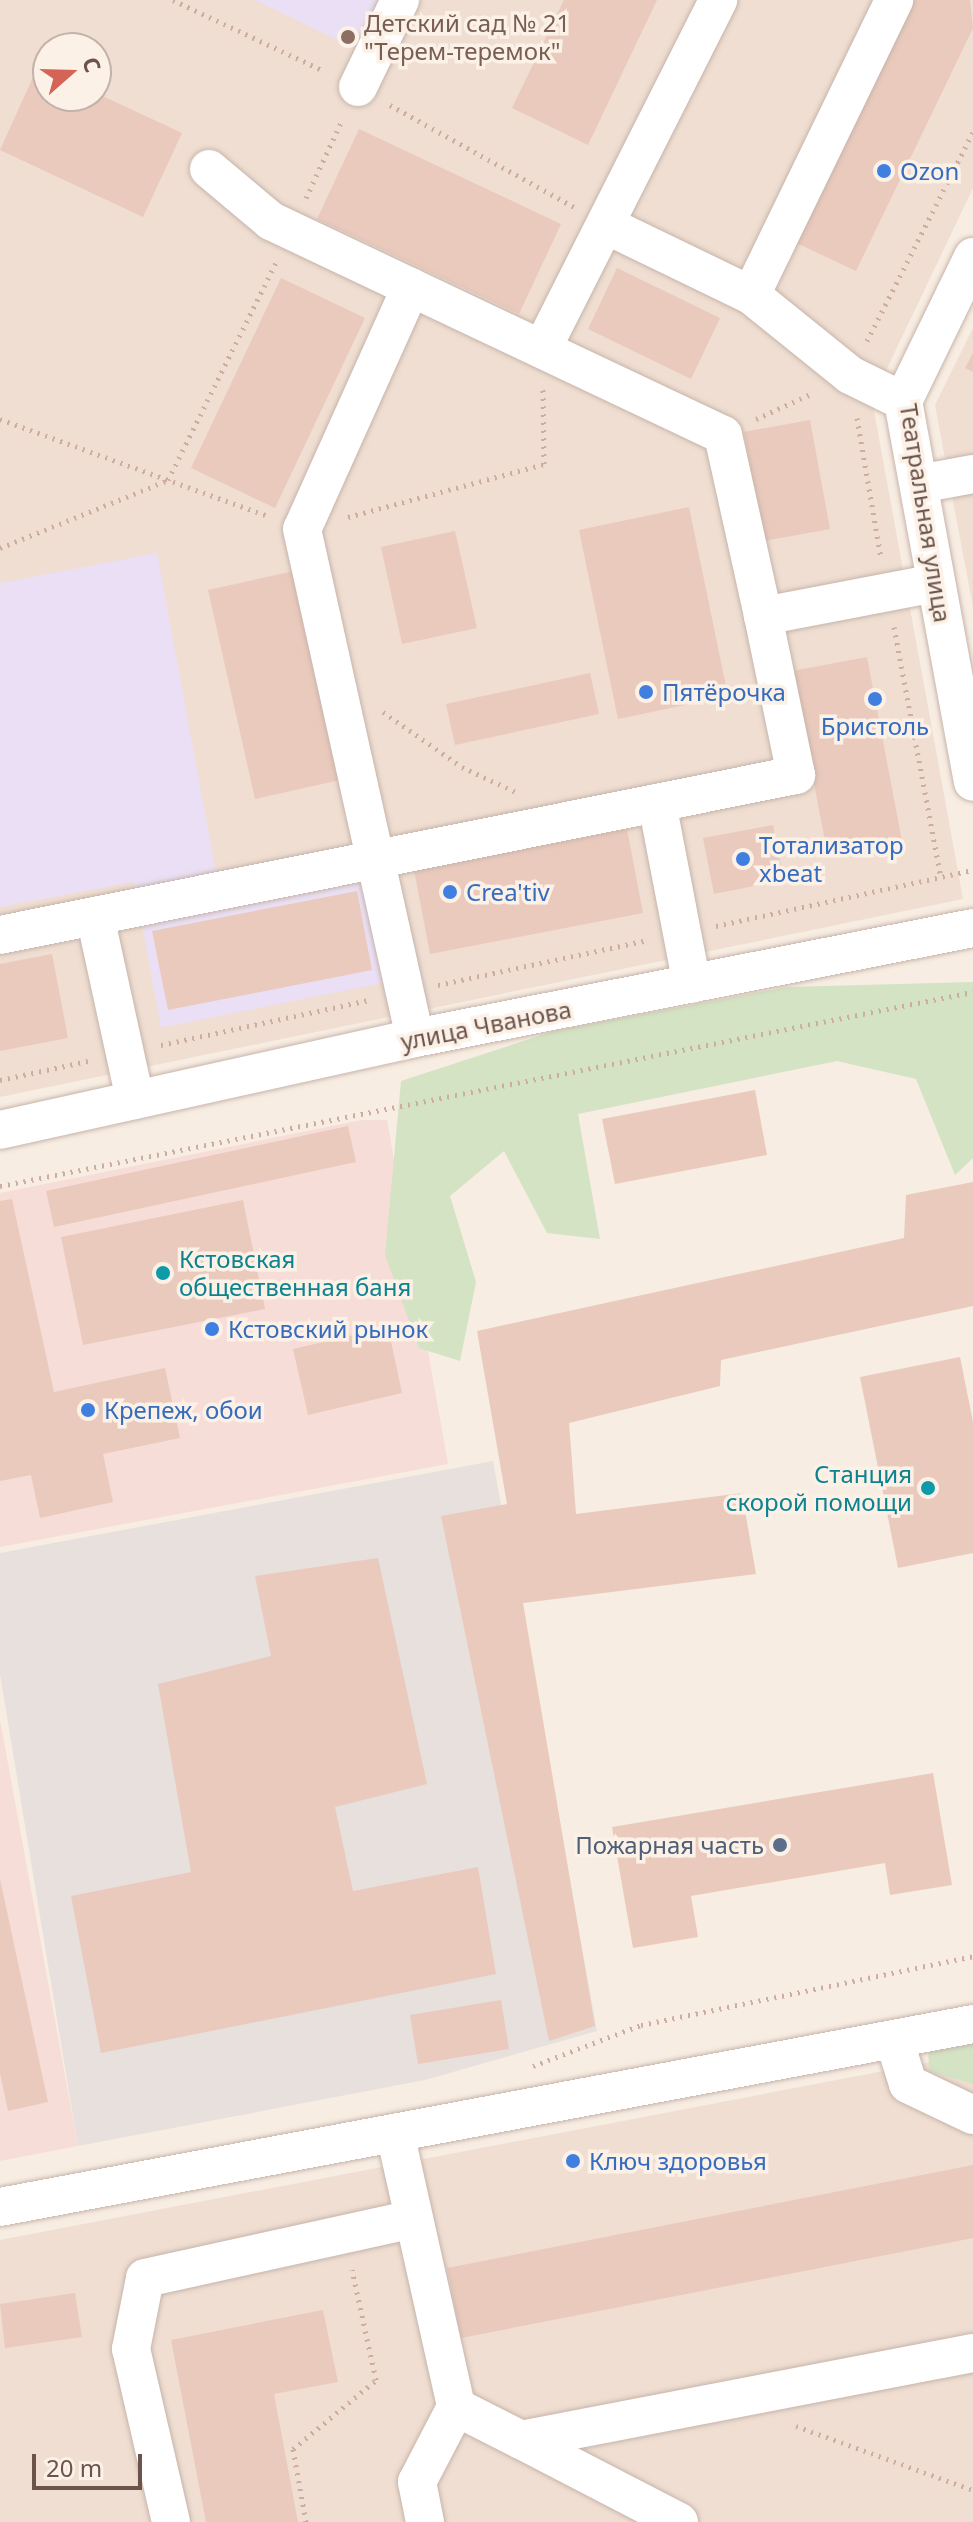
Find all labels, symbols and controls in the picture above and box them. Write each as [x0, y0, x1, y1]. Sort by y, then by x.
place label: Детский сад № 21 "Терем-теремок" [364, 9, 570, 65]
marker: Детский сад № 21 "Терем-теремок" [339, 28, 357, 46]
north arrow [32, 32, 112, 112]
text: С [76, 53, 109, 76]
place label: Ozon [900, 157, 959, 185]
marker: Ozon [875, 162, 893, 180]
street label: Театральная улица [894, 402, 958, 624]
place label: Пятёрочка [662, 678, 786, 706]
marker: Пятёрочка [637, 683, 655, 701]
marker: Бристоль [866, 690, 884, 708]
place label: Бристоль [821, 712, 929, 740]
place label: Тотализатор xbeat [759, 831, 903, 887]
marker: Тотализатор xbeat [734, 850, 752, 868]
place label: Crea'tiv [466, 878, 550, 906]
marker: Crea'tiv [441, 883, 459, 901]
street label: улица Чванова [398, 994, 574, 1056]
place label: Кстовская общественная баня [179, 1245, 411, 1301]
marker: Кстовская общественная баня [154, 1264, 172, 1282]
place label: Кстовский рынок [228, 1315, 428, 1343]
marker: Кстовский рынок [203, 1320, 221, 1338]
place label: Крепеж, обои [104, 1396, 263, 1424]
marker: Крепеж, обои [79, 1401, 97, 1419]
place label: Станция скорой помощи [726, 1460, 912, 1516]
marker: Станция скорой помощи [919, 1479, 937, 1497]
place label: Пожарная часть [575, 1831, 764, 1859]
marker: Пожарная часть [771, 1836, 789, 1854]
place label: Ключ здоровья [589, 2147, 767, 2175]
marker: Ключ здоровья [564, 2152, 582, 2170]
scale bar [36, 2438, 146, 2488]
text: 20 m [46, 2451, 102, 2484]

